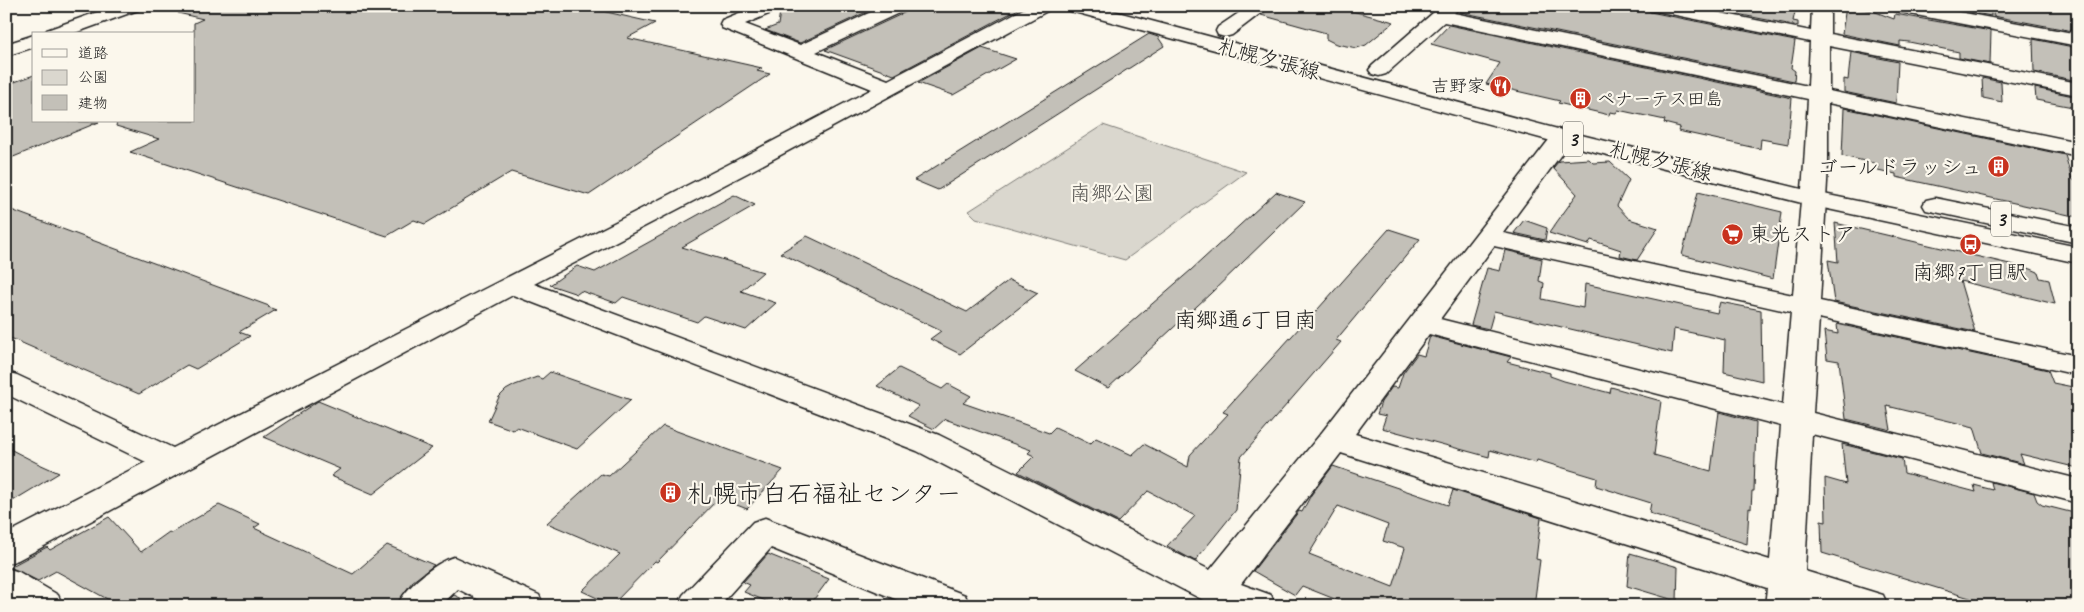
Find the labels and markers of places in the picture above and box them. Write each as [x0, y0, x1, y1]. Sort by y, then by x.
restaurant icon: 吉野家 [1489, 74, 1513, 98]
place label: 吉野家 [1431, 75, 1485, 97]
building icon: ペナーテス田島 [1569, 87, 1593, 111]
place label: ペナーテス田島 [1597, 88, 1723, 110]
place label: ゴールドラッシュ [1817, 154, 1982, 180]
building icon: ゴールドラッシュ [1986, 155, 2010, 179]
place label: 東光ストア [1749, 221, 1856, 247]
supermarket icon: 東光ストア [1721, 222, 1745, 246]
bus stop icon: 南郷7丁目駅 [1958, 233, 1982, 257]
place label: 南郷7丁目駅 [1913, 259, 2027, 285]
place label: 札幌市白石福祉センター [687, 478, 961, 510]
building icon: 札幌市白石福祉センター [659, 481, 683, 505]

